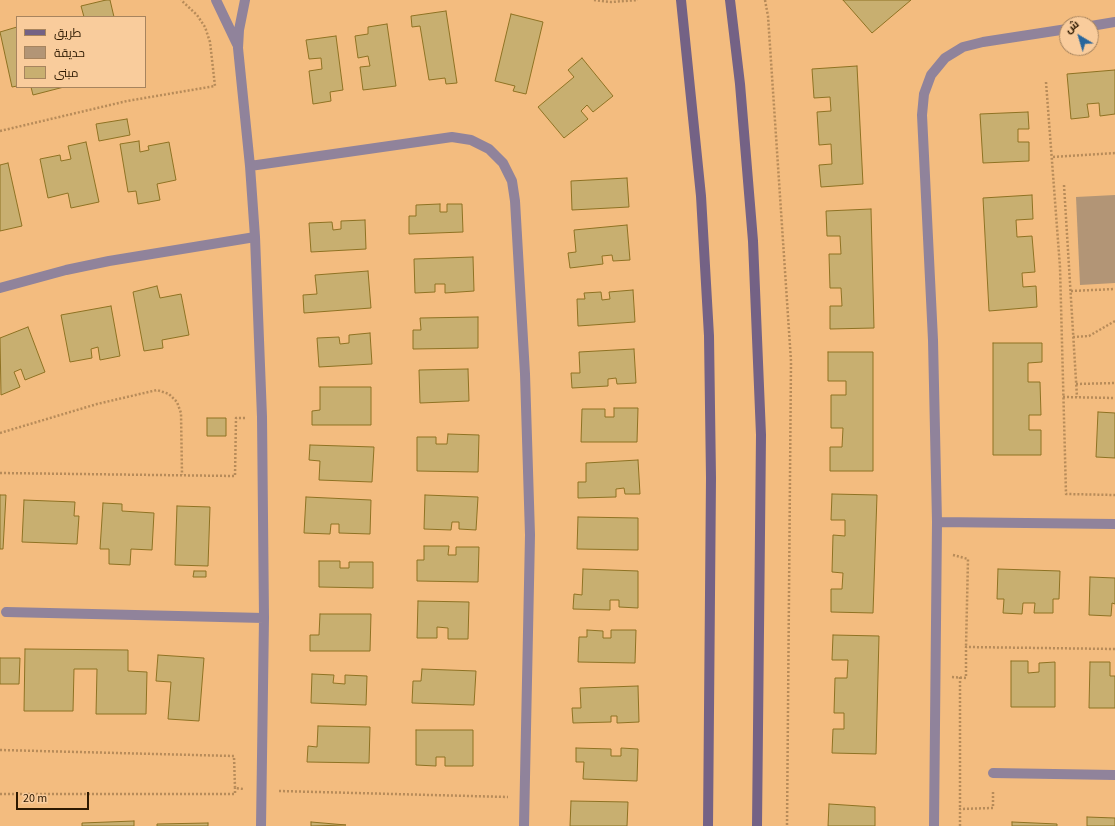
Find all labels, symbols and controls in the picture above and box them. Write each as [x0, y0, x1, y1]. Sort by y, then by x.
legend [16, 16, 146, 88]
north arrow [1059, 16, 1099, 56]
text: ش [1062, 17, 1082, 37]
text: طريق [54, 25, 81, 42]
text: حديقة [54, 45, 85, 62]
text: مبنى [54, 65, 79, 82]
scale bar [18, 784, 91, 810]
text: 20 m [23, 790, 47, 807]

